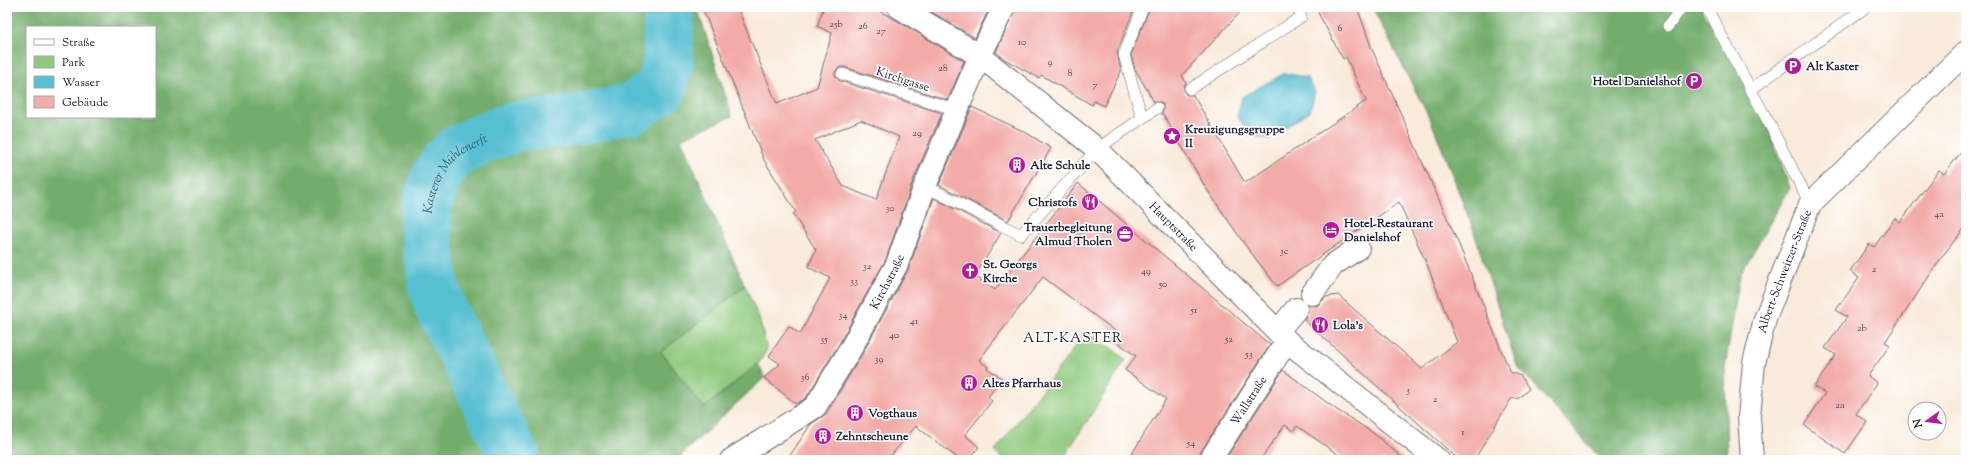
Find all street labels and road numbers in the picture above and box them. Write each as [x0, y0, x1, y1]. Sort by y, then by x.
street label: Kirchgasse [874, 63, 932, 97]
street label: Hauptstraße [1144, 198, 1202, 256]
street label: Albert-Schweitzer-Straße [1754, 207, 1817, 335]
street label: Kirchstraße [866, 252, 910, 313]
street label: Wallstraße [1227, 372, 1272, 429]

